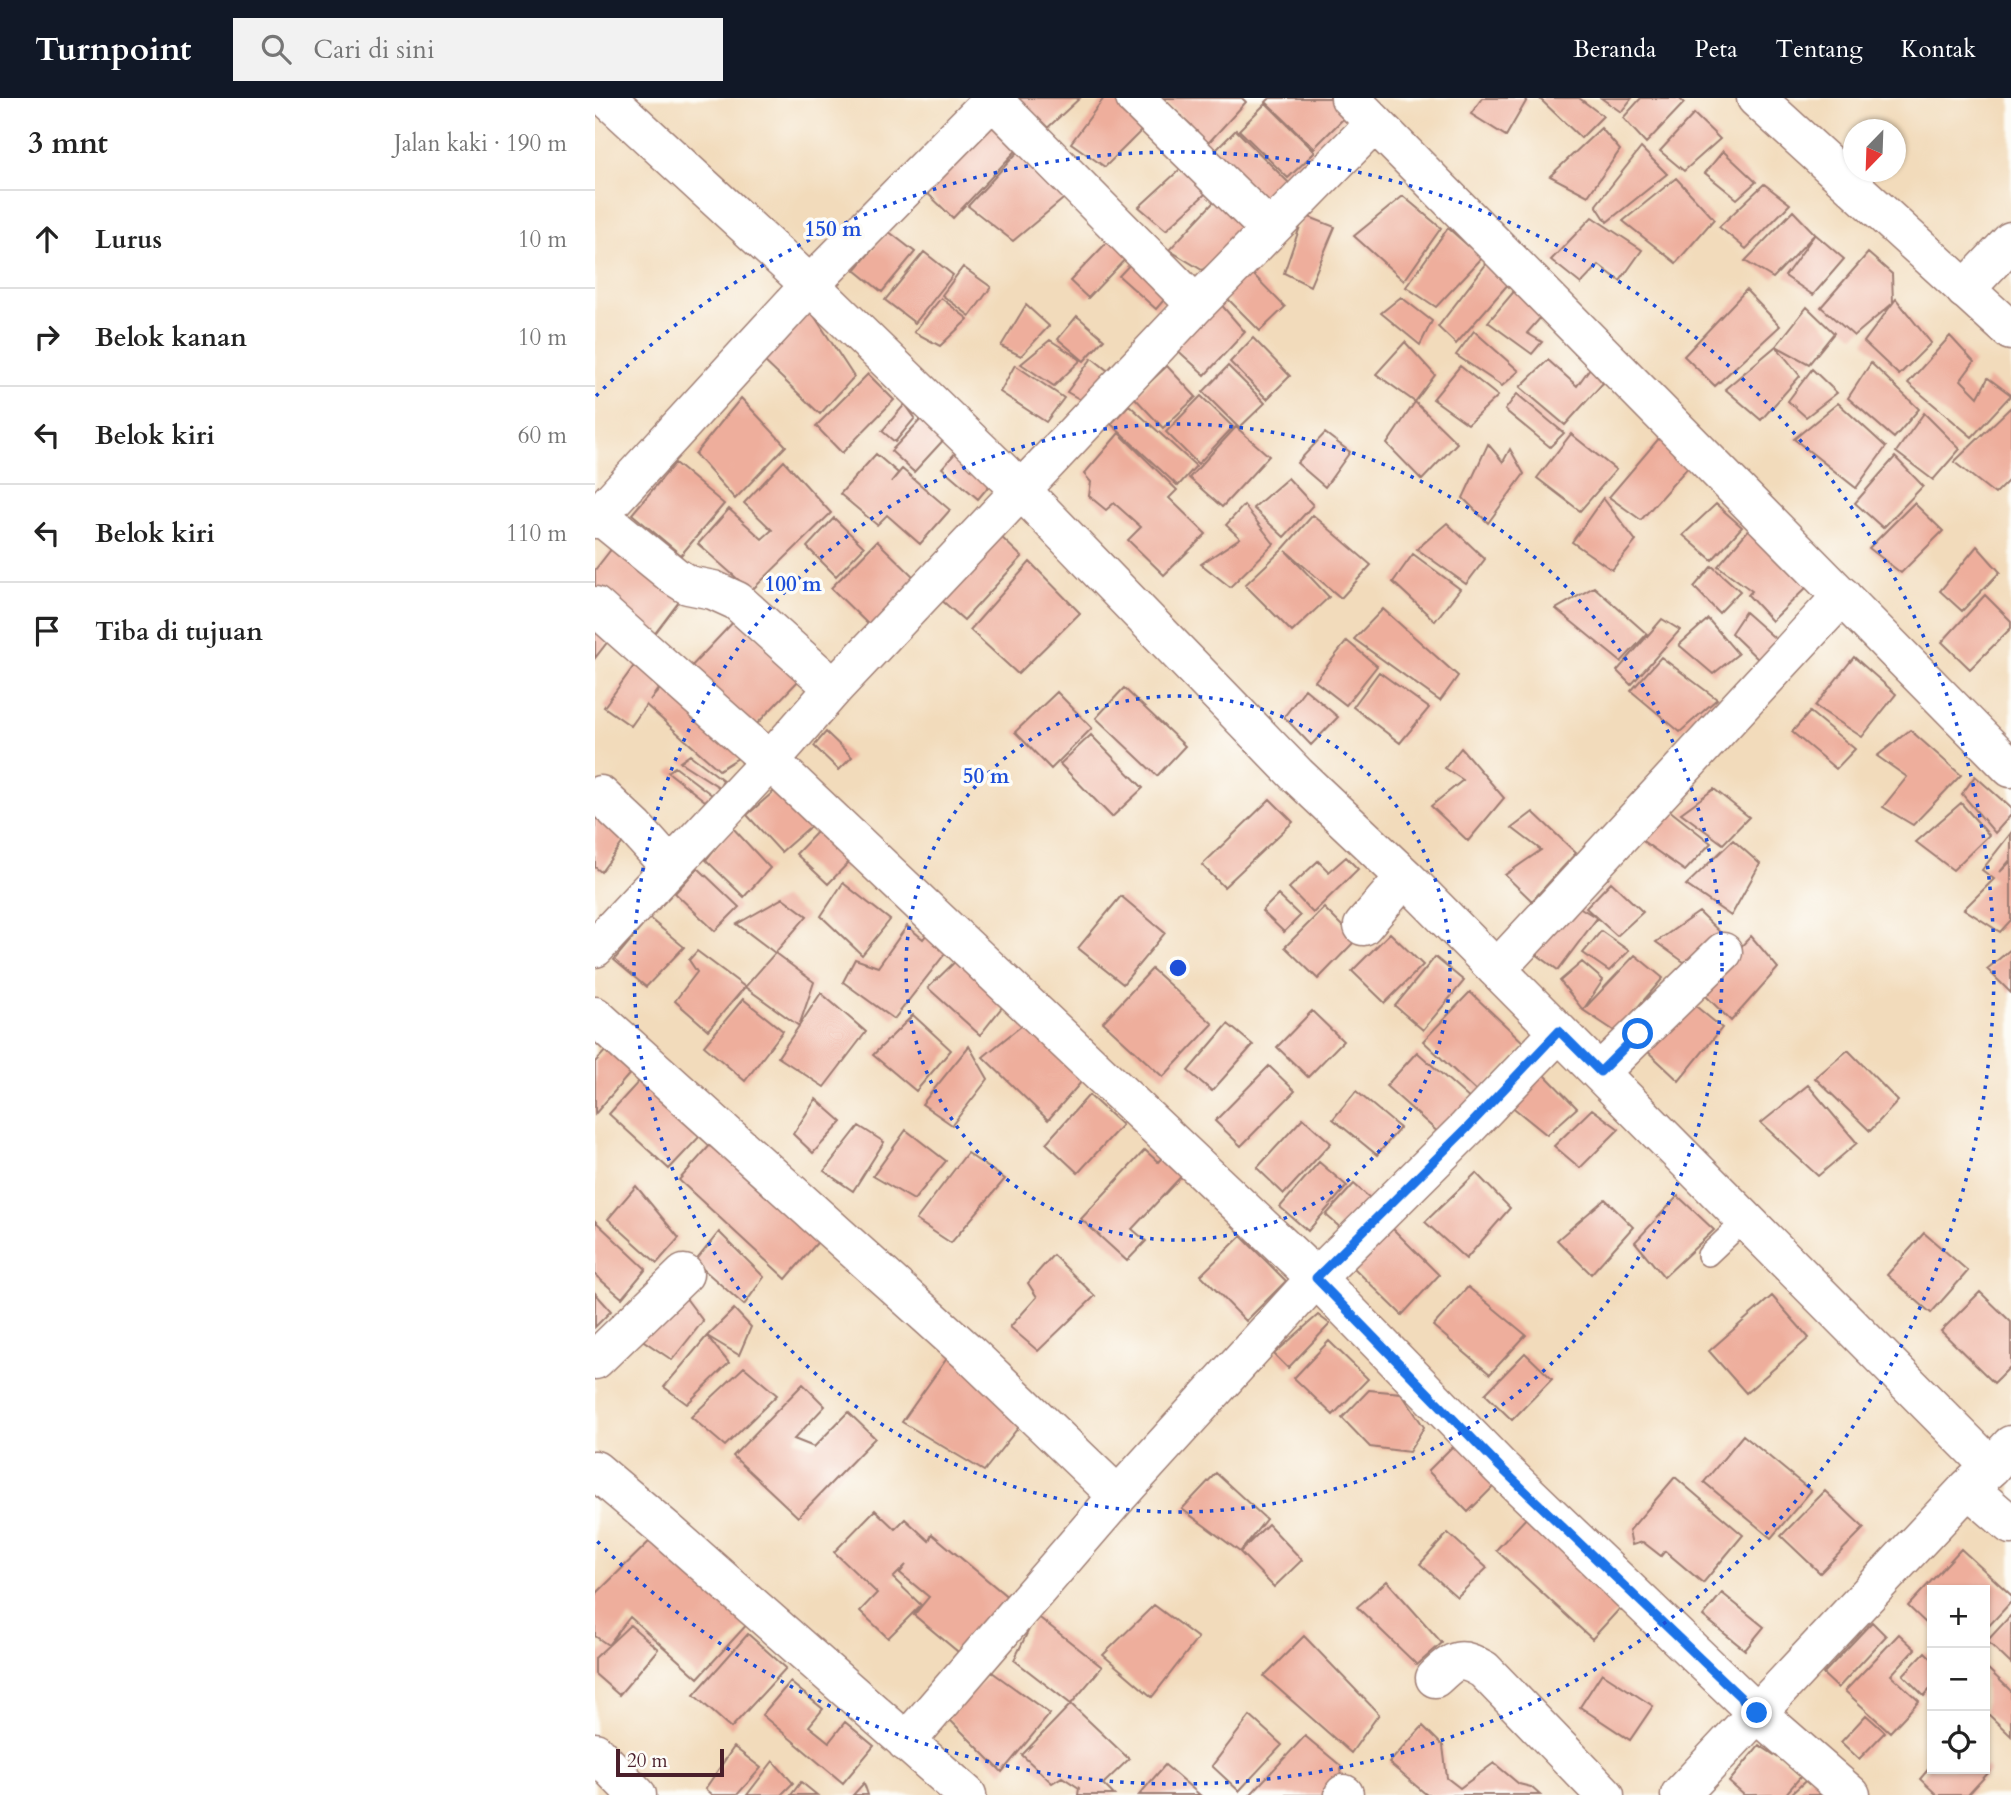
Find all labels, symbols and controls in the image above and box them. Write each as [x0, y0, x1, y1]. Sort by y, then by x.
search box [233, 18, 723, 81]
text: Turnpoint [35, 27, 191, 72]
icon: search [257, 30, 295, 68]
text: Cari di sini [313, 32, 434, 67]
text: Beranda [1573, 33, 1656, 66]
text: Peta [1694, 33, 1738, 66]
text: Tentang [1776, 33, 1863, 66]
text: Kontak [1901, 33, 1976, 66]
north arrow [1843, 119, 1906, 182]
text: 3 mnt [28, 123, 108, 164]
text: Jalan kaki · 190 m [394, 128, 567, 159]
text: 150 m [804, 215, 862, 244]
icon: ahead [28, 220, 66, 258]
text: Lurus [95, 222, 162, 257]
text: 10 m [518, 224, 567, 255]
icon: right [28, 318, 66, 356]
text: Belok kanan [95, 320, 247, 355]
text: 10 m [518, 322, 567, 353]
icon: left [28, 416, 66, 454]
text: Belok kiri [95, 418, 215, 453]
text: 60 m [518, 420, 567, 451]
icon: left [28, 514, 66, 552]
text: Belok kiri [95, 516, 215, 551]
text: 110 m [506, 518, 567, 549]
text: 100 m [764, 570, 822, 599]
icon: arrive [28, 612, 66, 650]
text: Tiba di tujuan [95, 614, 263, 649]
text: 50 m [963, 762, 1010, 791]
centre of rings [1166, 956, 1190, 980]
route start [1622, 1018, 1653, 1049]
map controls [1927, 1585, 1990, 1774]
button: + [1927, 1585, 1990, 1648]
button: − [1927, 1648, 1990, 1711]
route end [1741, 1697, 1772, 1728]
button: locate [1927, 1711, 1990, 1774]
scale bar [616, 1746, 725, 1778]
text: 20 m [627, 1748, 668, 1774]

